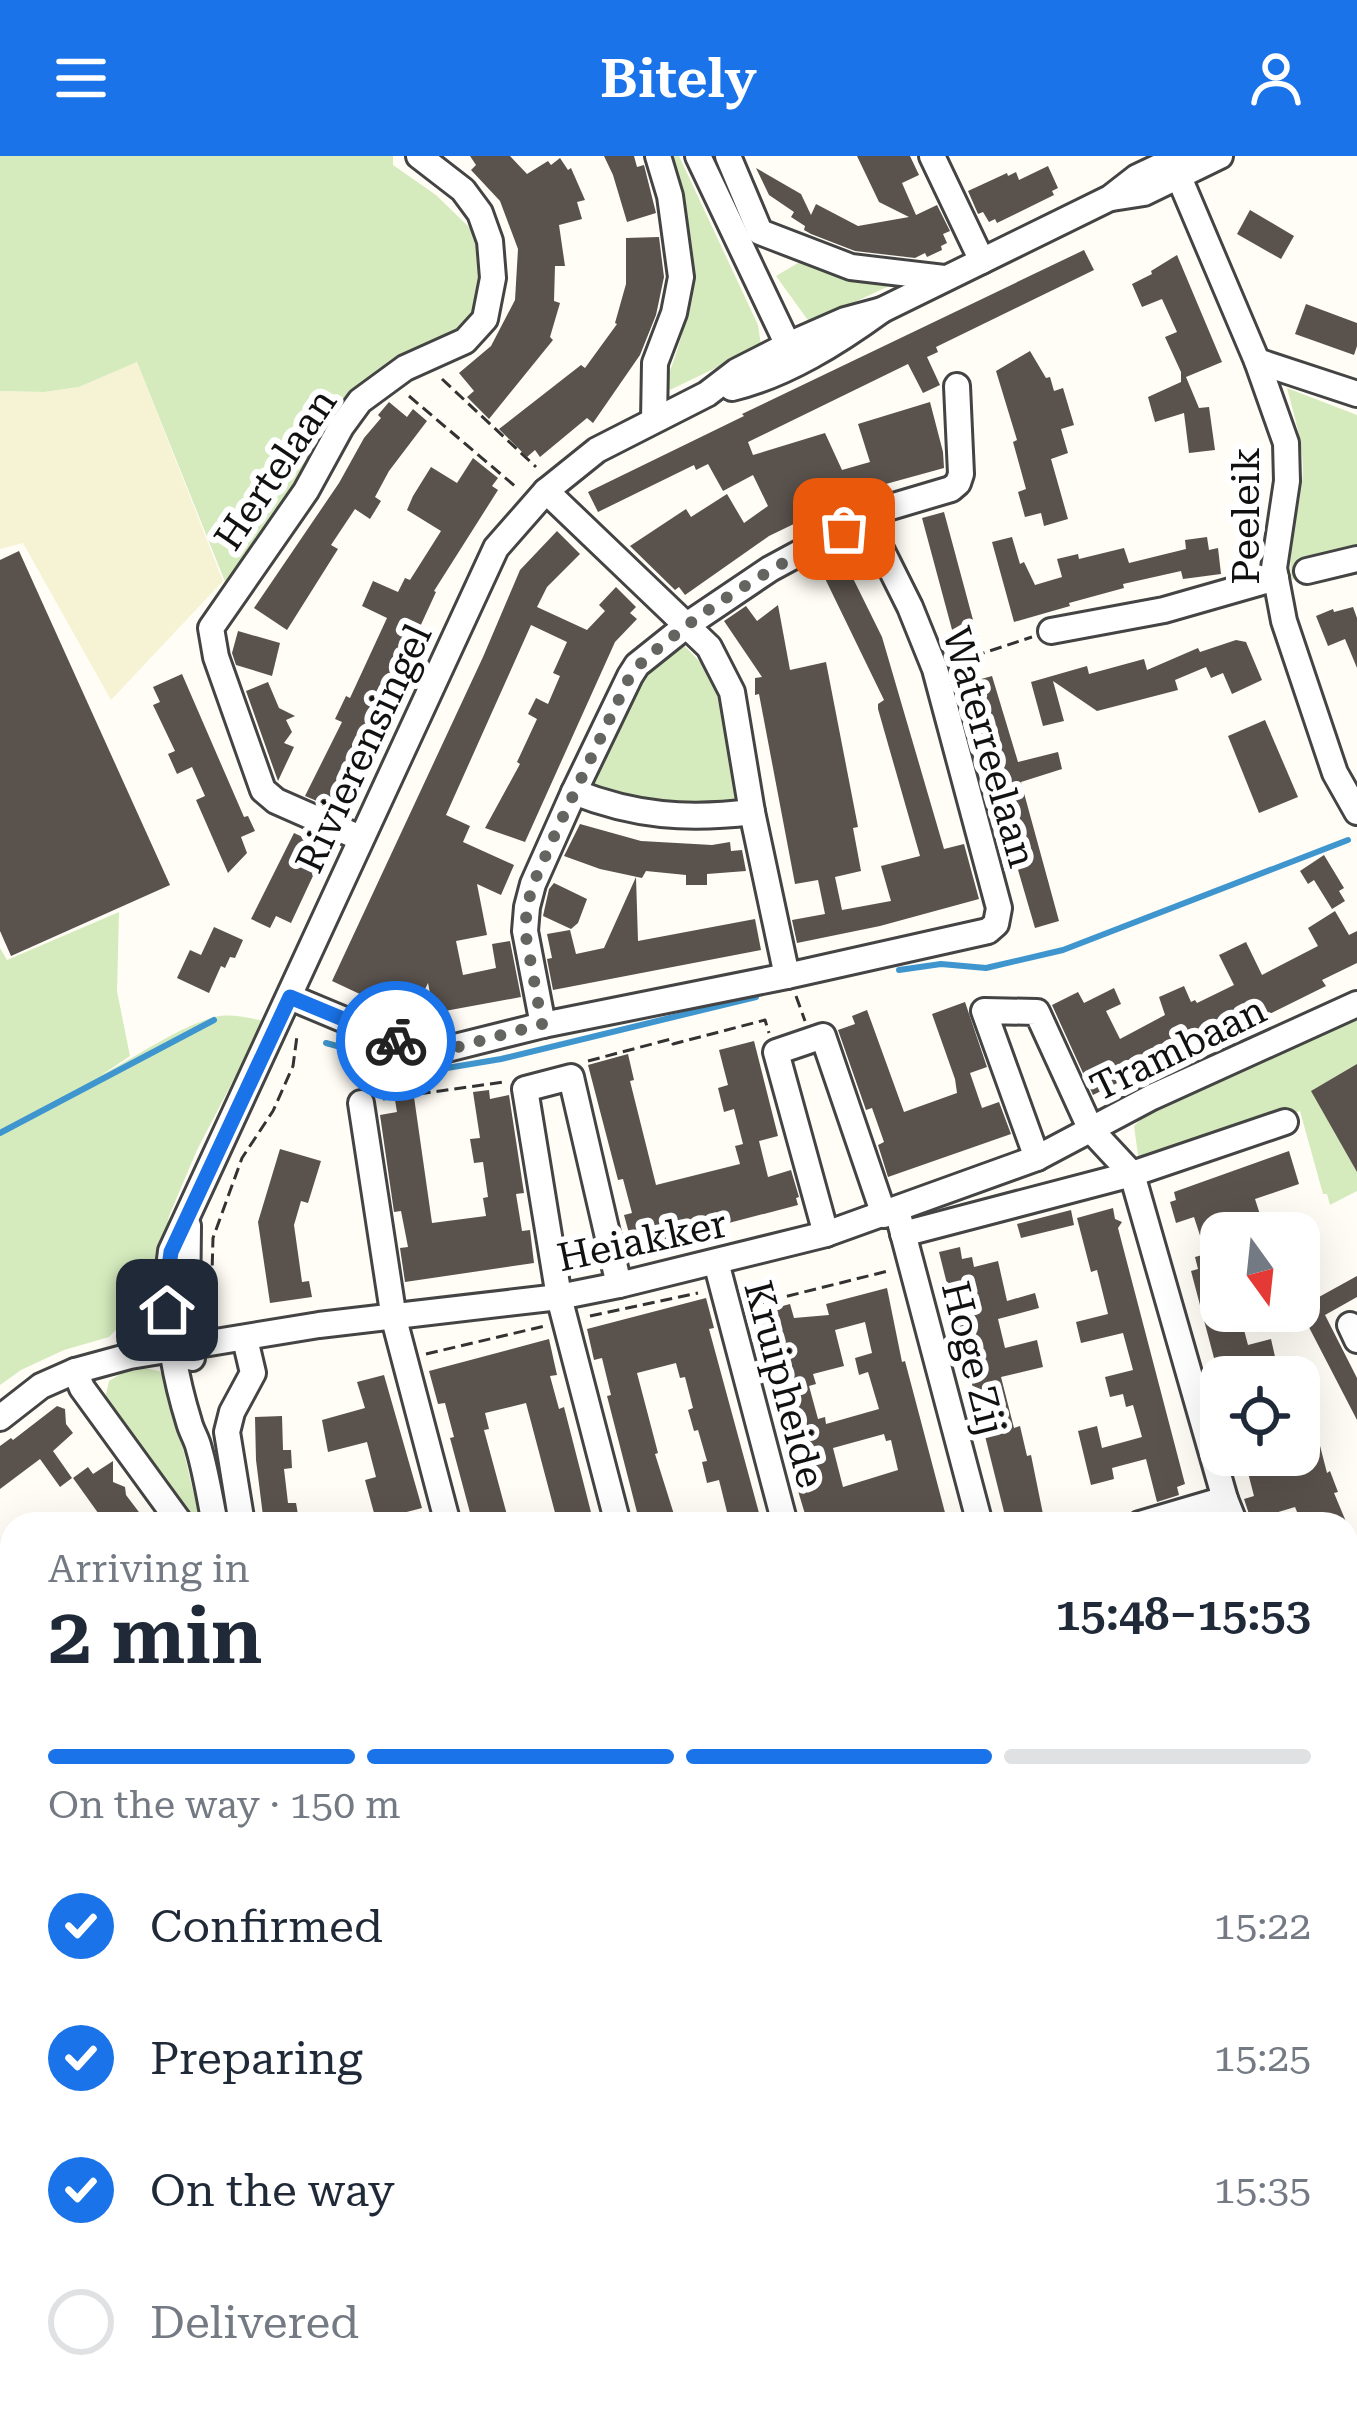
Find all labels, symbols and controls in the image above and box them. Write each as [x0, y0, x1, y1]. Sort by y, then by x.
icon: menu [48, 45, 114, 111]
icon: person [1243, 45, 1309, 111]
text: Bitely [600, 47, 757, 110]
street label: Hertelaan [205, 380, 346, 559]
street label: Peeleik [1223, 447, 1269, 585]
pin [793, 478, 895, 580]
icon: bag [811, 496, 877, 562]
street label: Rivierensingel [286, 617, 442, 880]
street label: Waterreelaan [933, 622, 1045, 873]
courier [336, 981, 456, 1101]
street label: Trambaan [1083, 987, 1274, 1111]
icon: bike [363, 1008, 429, 1074]
street label: Heiakker [553, 1201, 731, 1281]
north arrow [1200, 1212, 1320, 1332]
map controls [1200, 1212, 1320, 1476]
pin [116, 1259, 218, 1361]
street label: Kruipheide [734, 1276, 834, 1493]
icon: home [134, 1277, 200, 1343]
street label: Hoge Zij [932, 1277, 1014, 1440]
button: locate [1200, 1356, 1320, 1476]
text: Arriving in [48, 1546, 250, 1592]
text: 15:48–15:53 [1055, 1588, 1311, 1641]
text: 2 min [48, 1591, 263, 1682]
text: On the way · 150 m [48, 1782, 400, 1828]
icon: check [48, 1893, 114, 1959]
text: Confirmed [150, 1900, 383, 1953]
text: 15:22 [1214, 1903, 1311, 1949]
icon: check [48, 2025, 114, 2091]
text: Preparing [150, 2032, 363, 2085]
text: 15:25 [1214, 2035, 1311, 2081]
icon: check [48, 2157, 114, 2223]
text: On the way [150, 2164, 395, 2217]
text: 15:35 [1214, 2167, 1311, 2213]
text: Delivered [150, 2296, 359, 2349]

